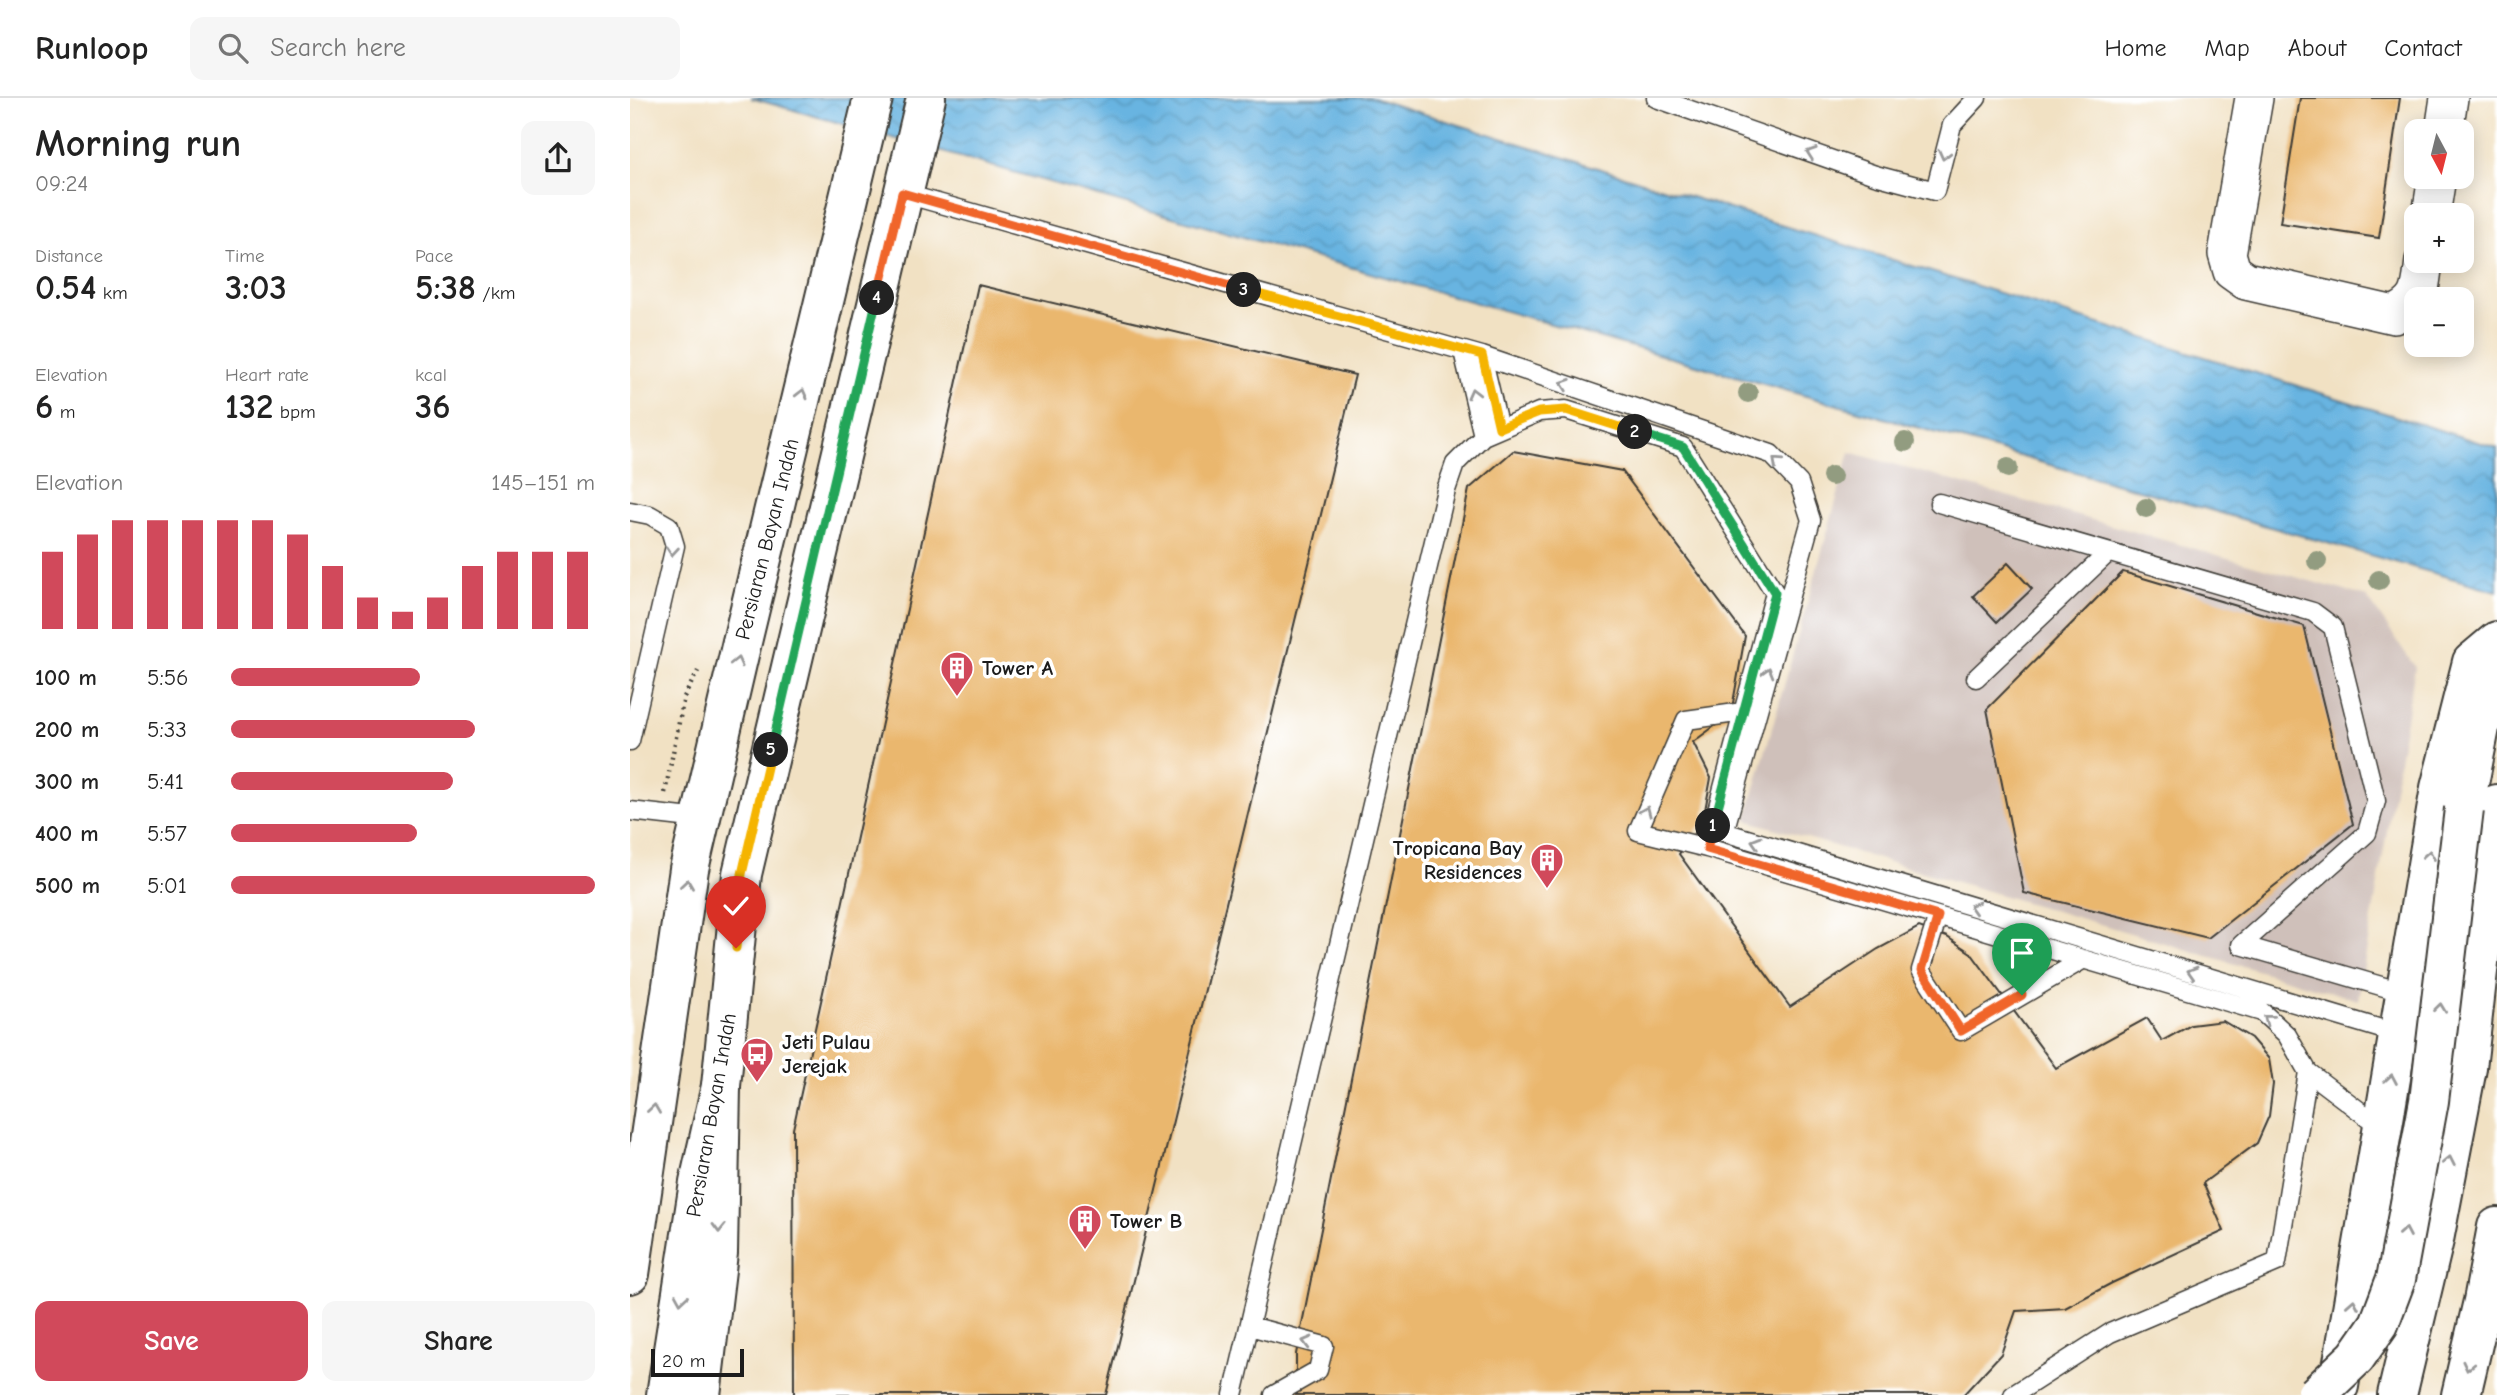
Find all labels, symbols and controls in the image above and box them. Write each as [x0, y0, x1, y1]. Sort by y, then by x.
search box [190, 17, 680, 80]
text: Runloop [35, 29, 148, 67]
icon: search [214, 29, 252, 67]
text: Search here [270, 33, 406, 63]
text: Home [2105, 34, 2166, 62]
text: Map [2204, 34, 2250, 62]
text: About [2288, 34, 2346, 62]
text: Contact [2384, 34, 2462, 62]
north arrow [2404, 119, 2474, 189]
map controls [2404, 119, 2474, 357]
button: share [521, 121, 595, 195]
text: Morning run [35, 122, 241, 166]
one-way arrow [1805, 147, 1817, 161]
one-way arrow [1938, 149, 1952, 161]
text: 09:24 [35, 170, 88, 197]
button: + [2404, 203, 2474, 273]
text: Distance [35, 245, 103, 267]
text: Time [225, 245, 264, 267]
text: Pace [415, 245, 453, 267]
text: 0.54 [35, 267, 96, 308]
text: 3:03 [225, 267, 287, 308]
text: 5:38 [415, 267, 476, 308]
pin: 3 [1226, 272, 1262, 308]
text: 3 [1239, 278, 1248, 300]
pin: 4 [860, 280, 894, 316]
text: km [96, 282, 128, 304]
text: /km [476, 282, 516, 304]
text: 4 [872, 286, 881, 308]
button: − [2404, 287, 2474, 357]
text: Elevation [35, 364, 108, 386]
text: Heart rate [225, 364, 309, 386]
text: kcal [415, 364, 447, 386]
one-way arrow [1559, 378, 1571, 392]
text: 6 [35, 386, 53, 427]
text: 132 [225, 386, 273, 427]
text: 36 [415, 386, 451, 427]
one-way arrow [1467, 387, 1481, 399]
one-way arrow [794, 388, 808, 400]
text: m [53, 401, 75, 423]
text: bpm [273, 401, 316, 423]
pin: 2 [1618, 414, 1653, 450]
text: 2 [1630, 420, 1639, 442]
street label: Persiaran Bayan Indah [730, 436, 804, 642]
one-way arrow [1772, 458, 1785, 470]
text: Elevation [35, 469, 123, 496]
text: 145–151 m [491, 469, 595, 496]
one-way arrow [665, 546, 680, 557]
building icon: Tower A [938, 649, 976, 698]
one-way arrow [729, 656, 743, 668]
place label: Tower A [982, 656, 1053, 680]
text: 100 m [35, 664, 97, 691]
text: 5:56 [147, 664, 189, 691]
one-way arrow [1760, 666, 1775, 678]
text: 200 m [35, 716, 99, 743]
text: 5:33 [147, 716, 187, 743]
pin: 5 [754, 732, 788, 768]
text: 5 [765, 738, 776, 760]
text: 300 m [35, 768, 99, 795]
text: 5:41 [147, 768, 184, 795]
one-way arrow [1638, 806, 1652, 819]
pin: 1 [1696, 808, 1730, 844]
text: 1 [1709, 814, 1716, 836]
text: 400 m [35, 820, 99, 847]
text: 5:57 [147, 820, 187, 847]
place label: Tropicana Bay Residences [1393, 836, 1522, 884]
one-way arrow [1750, 836, 1762, 851]
building icon: Tropicana Bay Residences [1528, 841, 1566, 890]
one-way arrow [2421, 849, 2436, 861]
text: 500 m [35, 872, 100, 899]
text: 5:01 [147, 872, 187, 899]
pin [706, 876, 766, 948]
one-way arrow [679, 878, 694, 890]
icon: check [717, 887, 755, 925]
one-way arrow [1968, 901, 1980, 916]
pin [1992, 923, 2052, 995]
icon: arrive [2003, 934, 2041, 972]
one-way arrow [2186, 966, 2198, 981]
one-way arrow [2433, 1002, 2448, 1014]
street label: Persiaran Bayan Indah [681, 1011, 741, 1219]
one-way arrow [2263, 1014, 2275, 1027]
place label: Jeti Pulau Jerejak [782, 1030, 871, 1078]
bus stop icon: Jeti Pulau Jerejak [738, 1035, 776, 1084]
one-way arrow [2382, 1073, 2397, 1085]
one-way arrow [646, 1103, 661, 1115]
one-way arrow [2441, 1155, 2456, 1167]
building icon: Tower B [1066, 1202, 1104, 1251]
place label: Tower B [1110, 1209, 1182, 1233]
one-way arrow [711, 1223, 727, 1233]
one-way arrow [2397, 1226, 2412, 1238]
one-way arrow [674, 1293, 689, 1305]
one-way arrow [2345, 1298, 2360, 1309]
button: Save [35, 1301, 308, 1381]
button: Share [322, 1301, 595, 1381]
one-way arrow [1302, 1335, 1314, 1350]
scale bar [651, 1346, 744, 1378]
text: 20 m [662, 1350, 706, 1372]
one-way arrow [2462, 1360, 2476, 1372]

